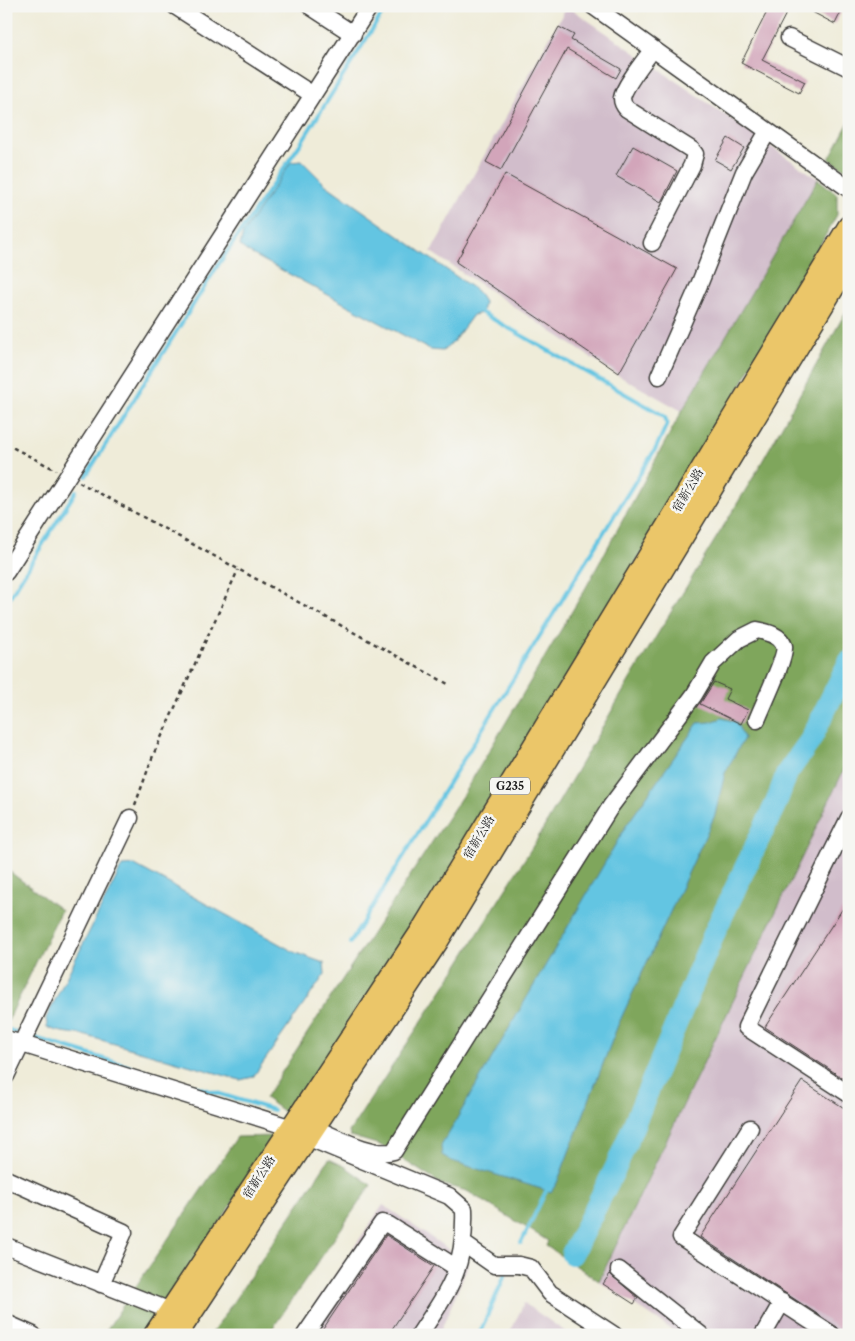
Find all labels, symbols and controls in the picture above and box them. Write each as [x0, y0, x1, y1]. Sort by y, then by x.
street label: 宿新公路 [669, 465, 706, 514]
road number: G235 [490, 778, 530, 794]
street label: 宿新公路 [460, 812, 497, 861]
street label: 宿新公路 [239, 1153, 278, 1201]

